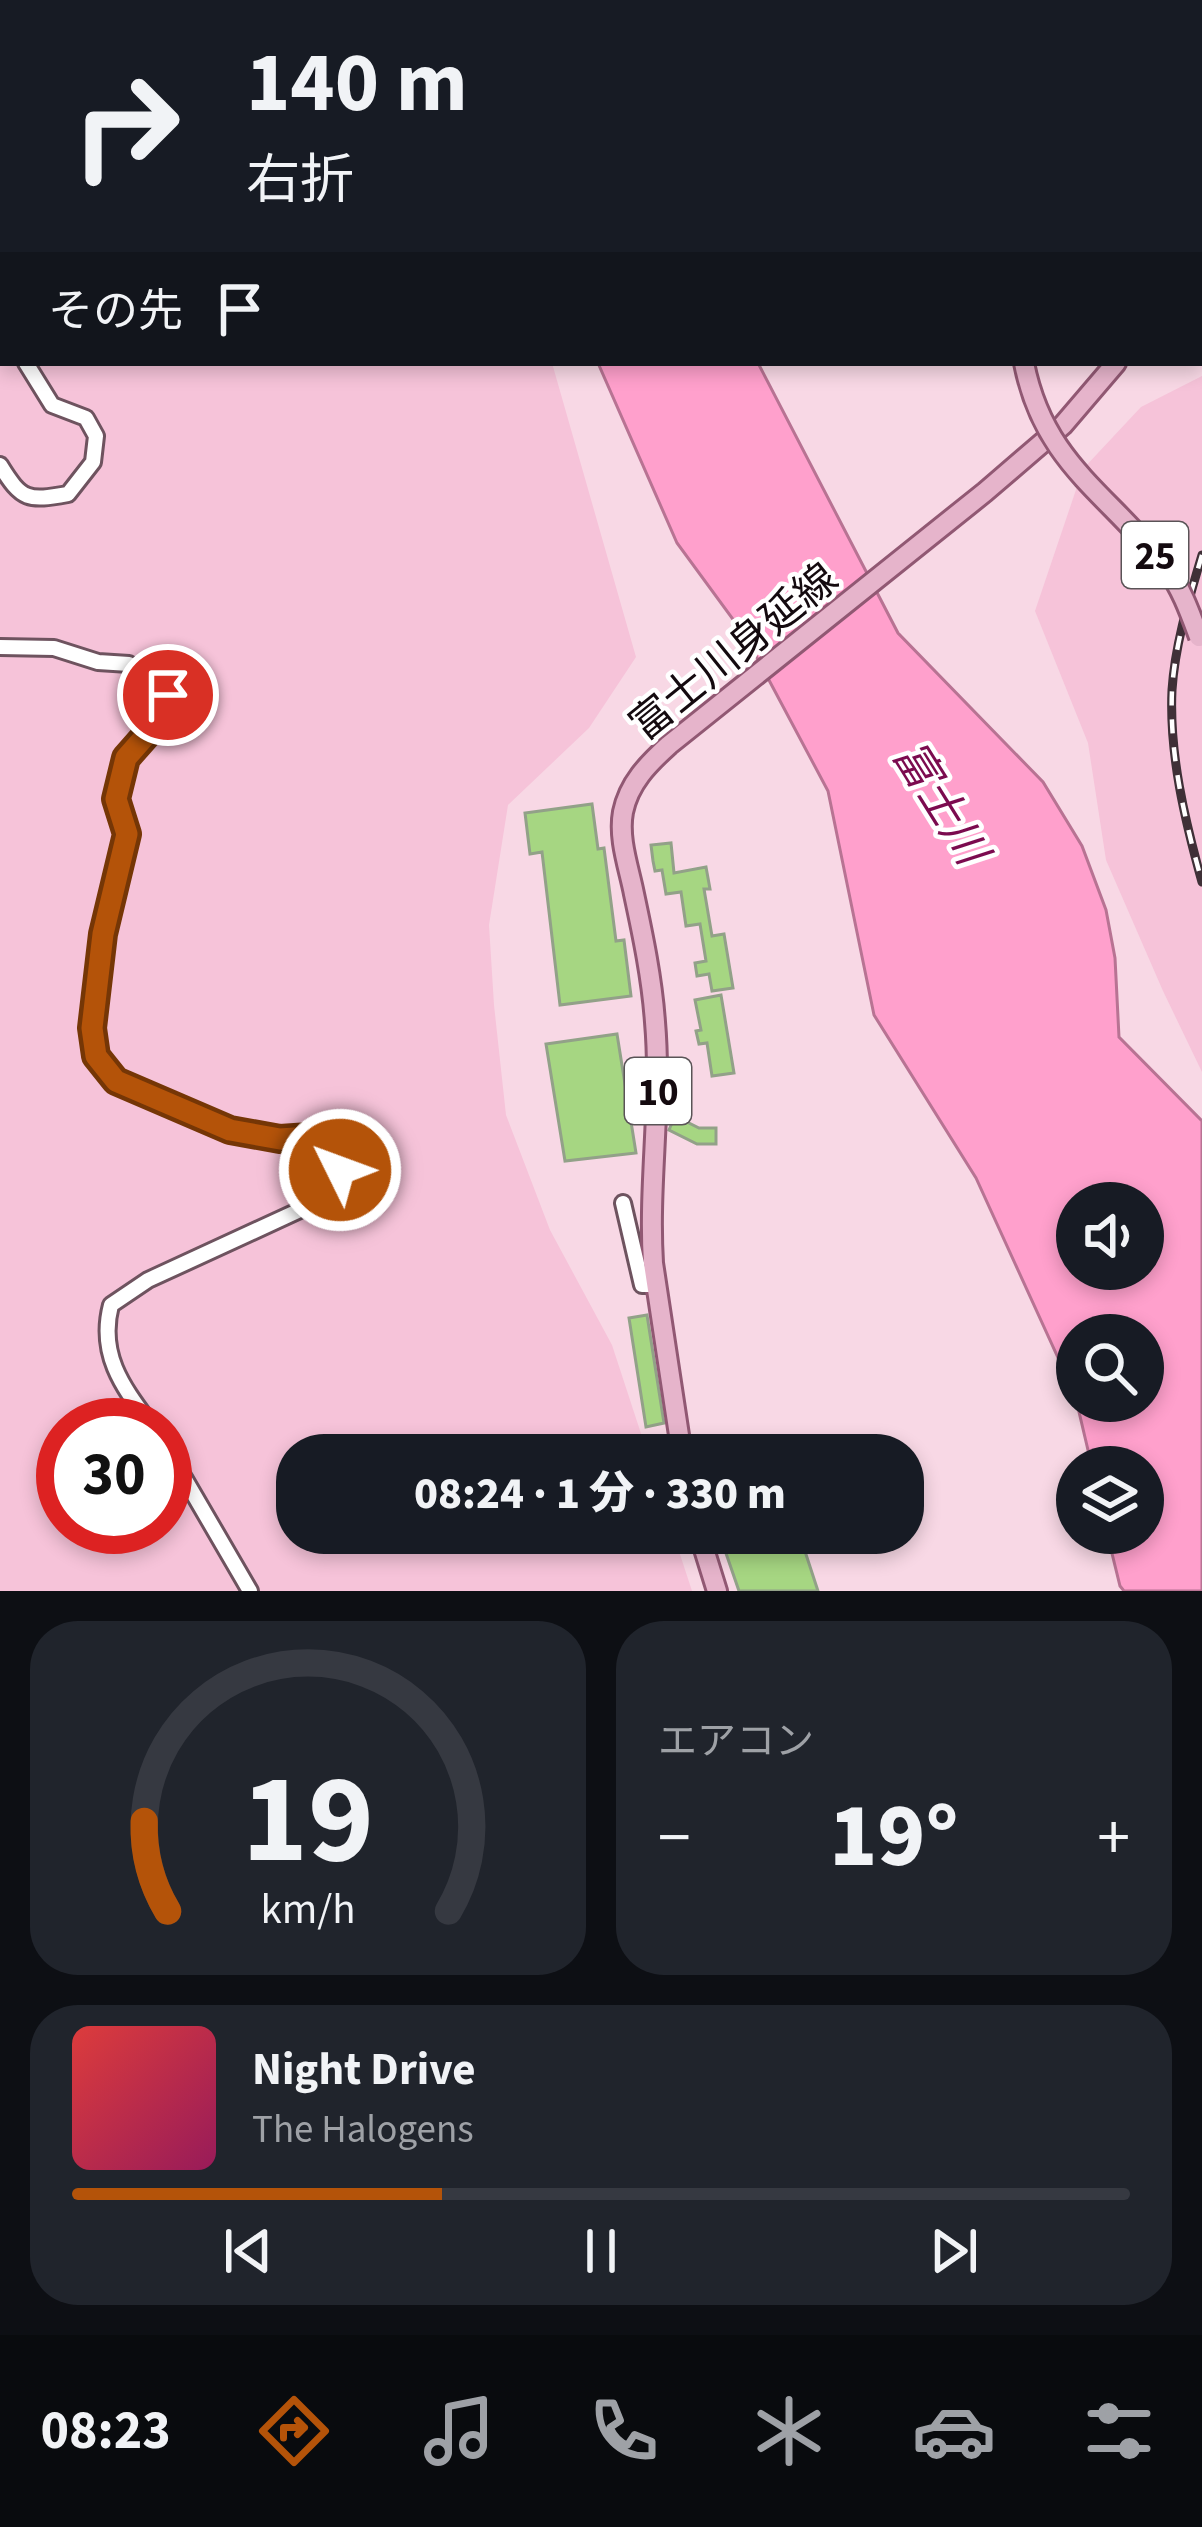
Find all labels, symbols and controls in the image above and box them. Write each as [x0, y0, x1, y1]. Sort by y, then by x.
text: 140 m [246, 24, 468, 144]
icon: right [48, 48, 204, 204]
text: 右折 [246, 143, 354, 220]
icon: arrive [207, 276, 273, 342]
text: その先 [48, 280, 183, 344]
road number: 25 [1122, 522, 1188, 588]
street label: 富士川身延線 [617, 550, 851, 755]
pin [117, 644, 219, 746]
icon: arrive [135, 662, 201, 728]
water label: 富士川 [876, 729, 1004, 881]
road number: 10 [625, 1058, 691, 1124]
position arrow [277, 1107, 403, 1233]
map controls [1056, 1182, 1164, 1554]
button: sound [1056, 1182, 1164, 1290]
button: search [1056, 1314, 1164, 1422]
speed limit sign: 30 [36, 1398, 192, 1554]
button: layers [1056, 1446, 1164, 1554]
text: 08:24 · 1 分 · 330 m [414, 1462, 786, 1526]
text: エアコン [658, 1714, 814, 1770]
text: 19 [242, 1732, 374, 1910]
text: 19° [829, 1773, 959, 1901]
text: − [658, 1791, 691, 1885]
text: + [1097, 1791, 1130, 1885]
text: km/h [260, 1879, 356, 1940]
text: Night Drive [252, 2038, 476, 2102]
text: The Halogens [252, 2102, 474, 2158]
icon: previous [215, 2218, 281, 2284]
icon: pause [568, 2218, 634, 2284]
icon: next [921, 2218, 987, 2284]
icon: directions [252, 2389, 336, 2473]
icon: music [417, 2389, 501, 2473]
icon: phone [582, 2389, 666, 2473]
icon: climate [747, 2389, 831, 2473]
icon: car [912, 2389, 996, 2473]
icon: filters [1077, 2389, 1161, 2473]
text: 08:23 [41, 2393, 171, 2470]

